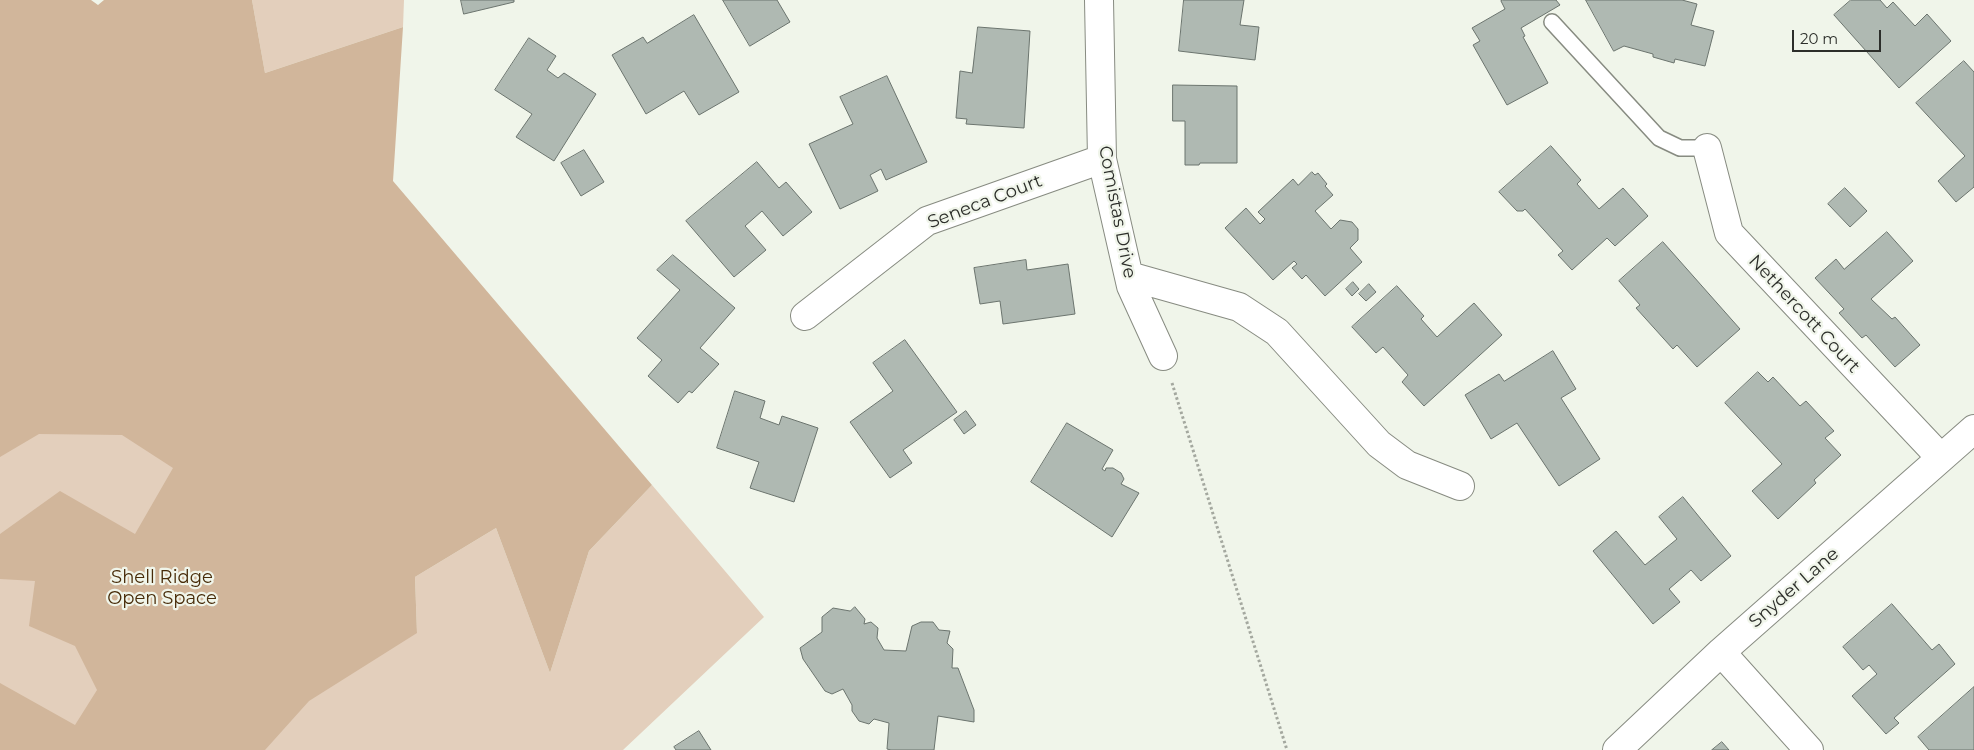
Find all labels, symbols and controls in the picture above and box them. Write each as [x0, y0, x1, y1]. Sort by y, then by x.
scale bar [1794, 20, 1883, 52]
text: 20 m [1800, 29, 1838, 48]
street label: Comistas Drive [1094, 144, 1140, 280]
street label: Seneca Court [925, 170, 1045, 234]
street label: Nethercott Court [1744, 250, 1864, 378]
street label: Snyder Lane [1745, 543, 1843, 633]
park label: Shell Ridge Open Space [107, 567, 217, 610]

